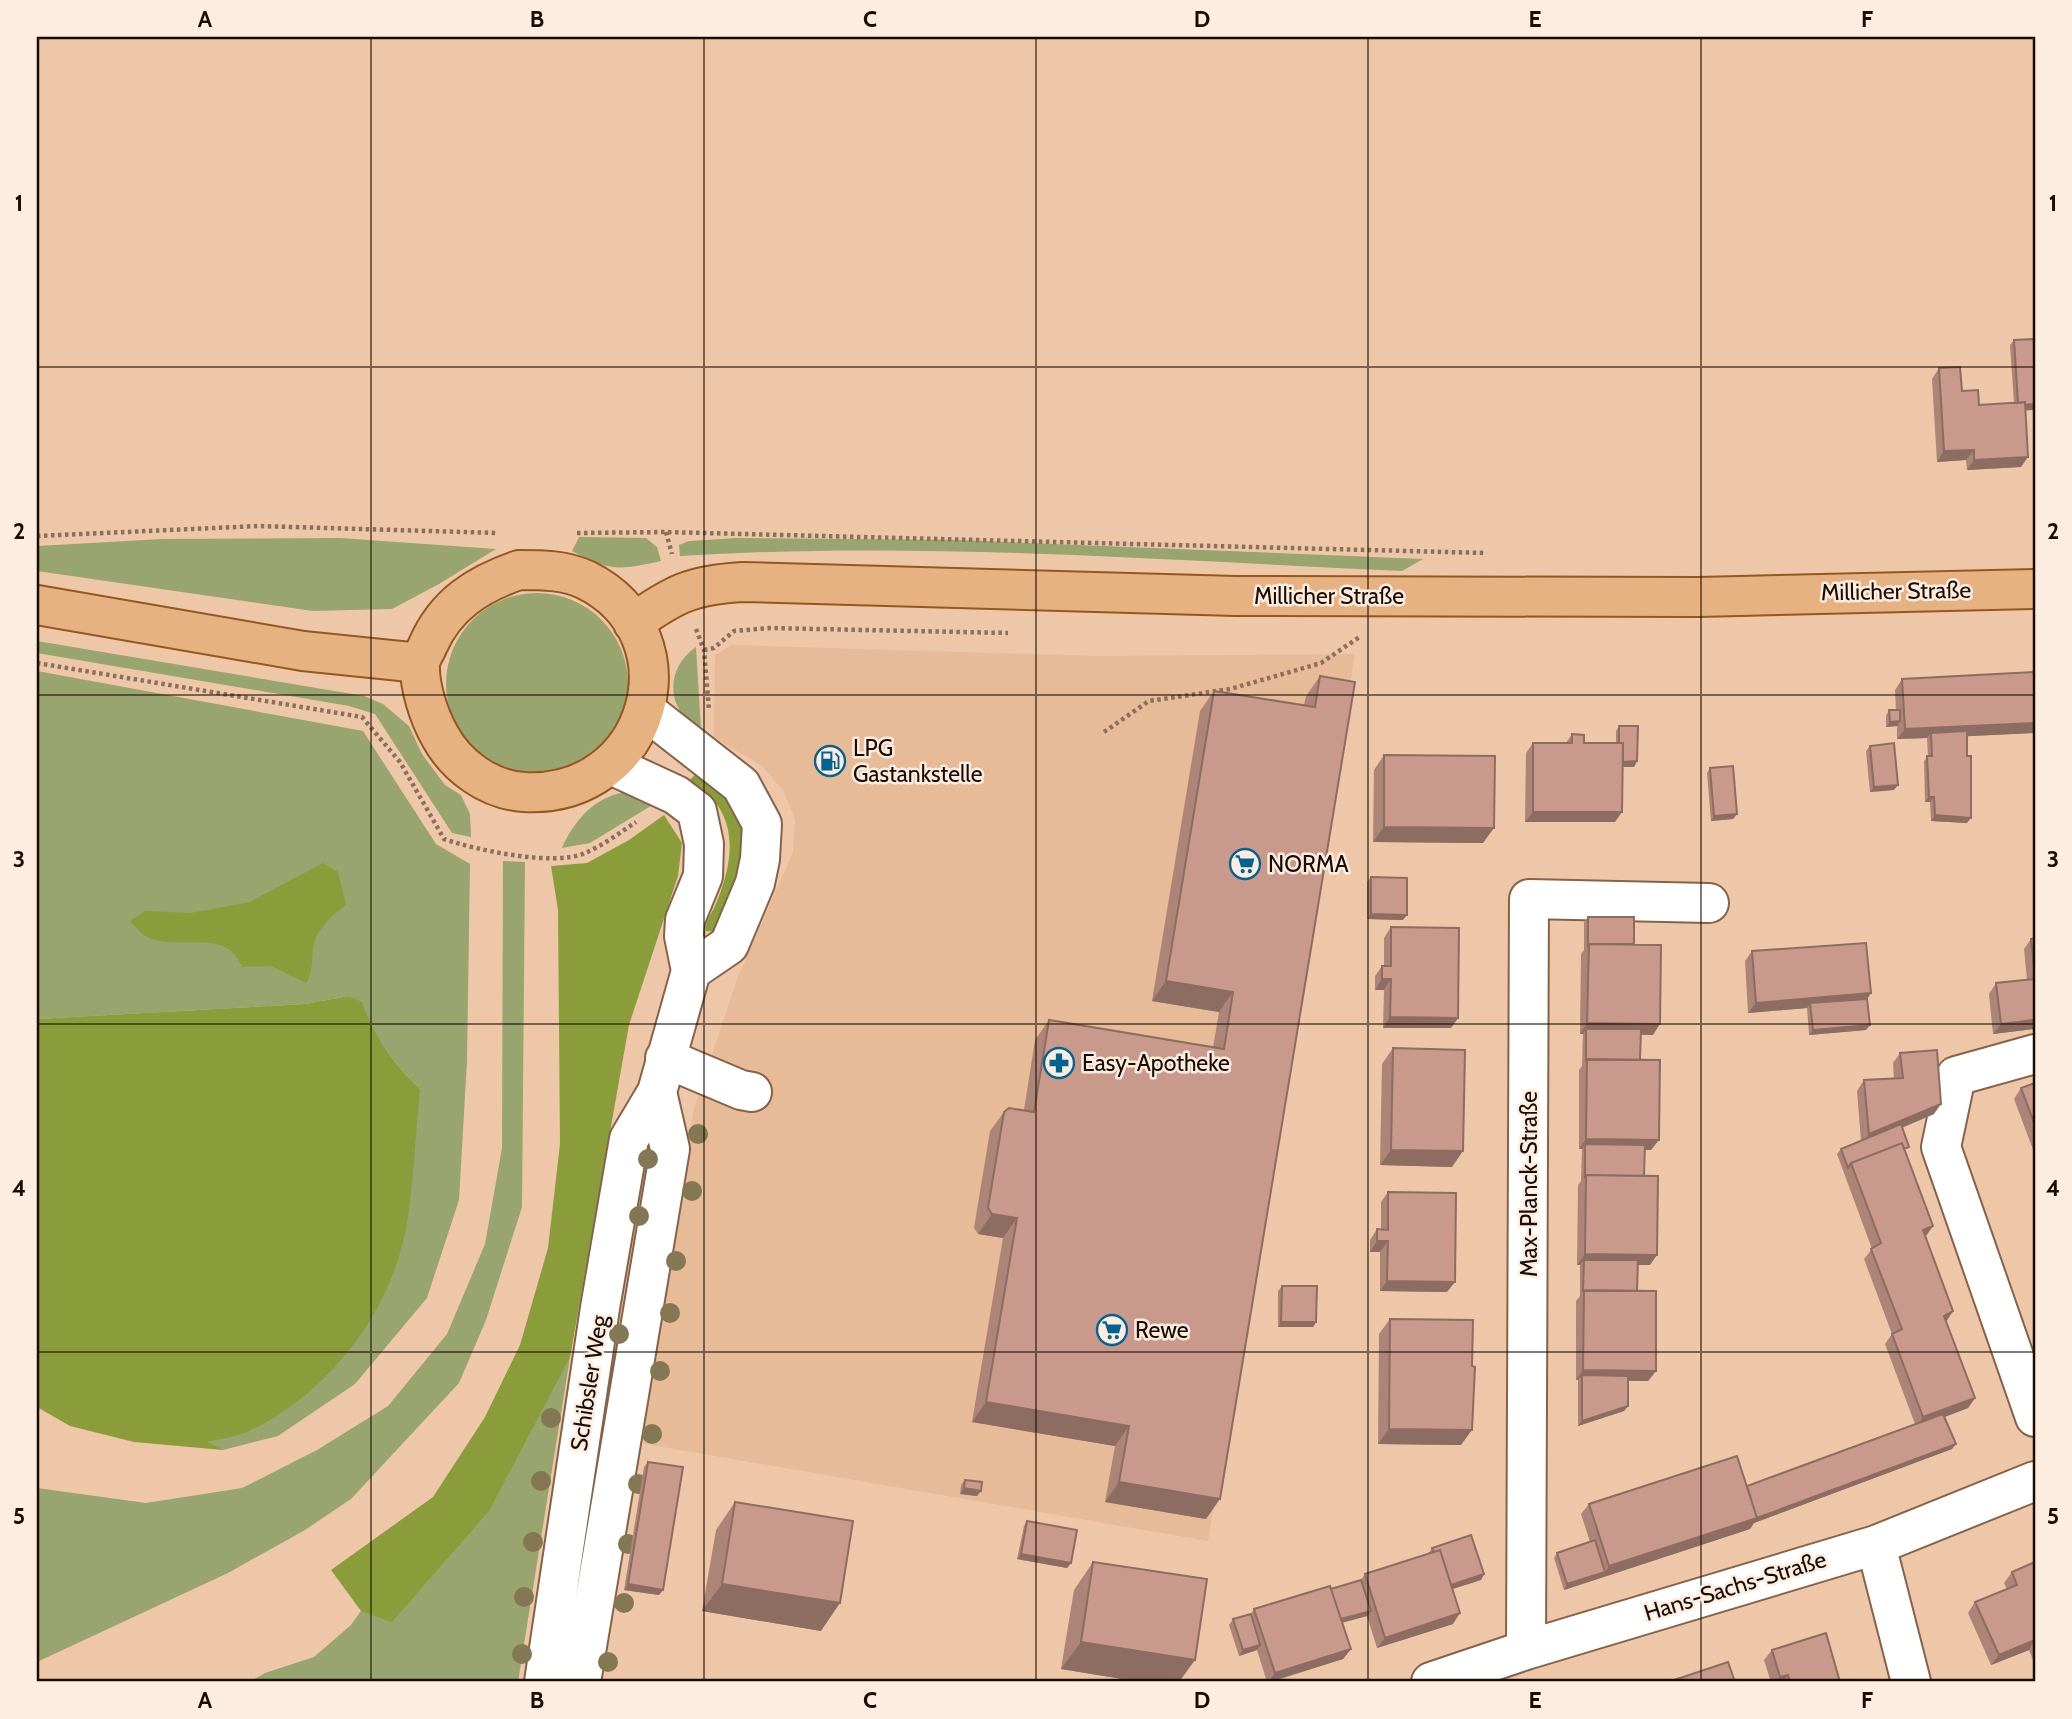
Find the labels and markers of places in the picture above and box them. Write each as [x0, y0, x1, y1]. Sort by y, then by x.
place label: LPG Gastankstelle [853, 734, 983, 788]
fuel station icon: LPG Gastankstelle [813, 744, 847, 778]
supermarket icon: NORMA [1228, 847, 1262, 881]
place label: NORMA [1268, 850, 1349, 878]
pharmacy icon: Easy-Apotheke [1042, 1046, 1076, 1080]
place label: Easy-Apotheke [1082, 1049, 1230, 1077]
supermarket icon: Rewe [1095, 1313, 1129, 1347]
place label: Rewe [1135, 1316, 1189, 1344]

